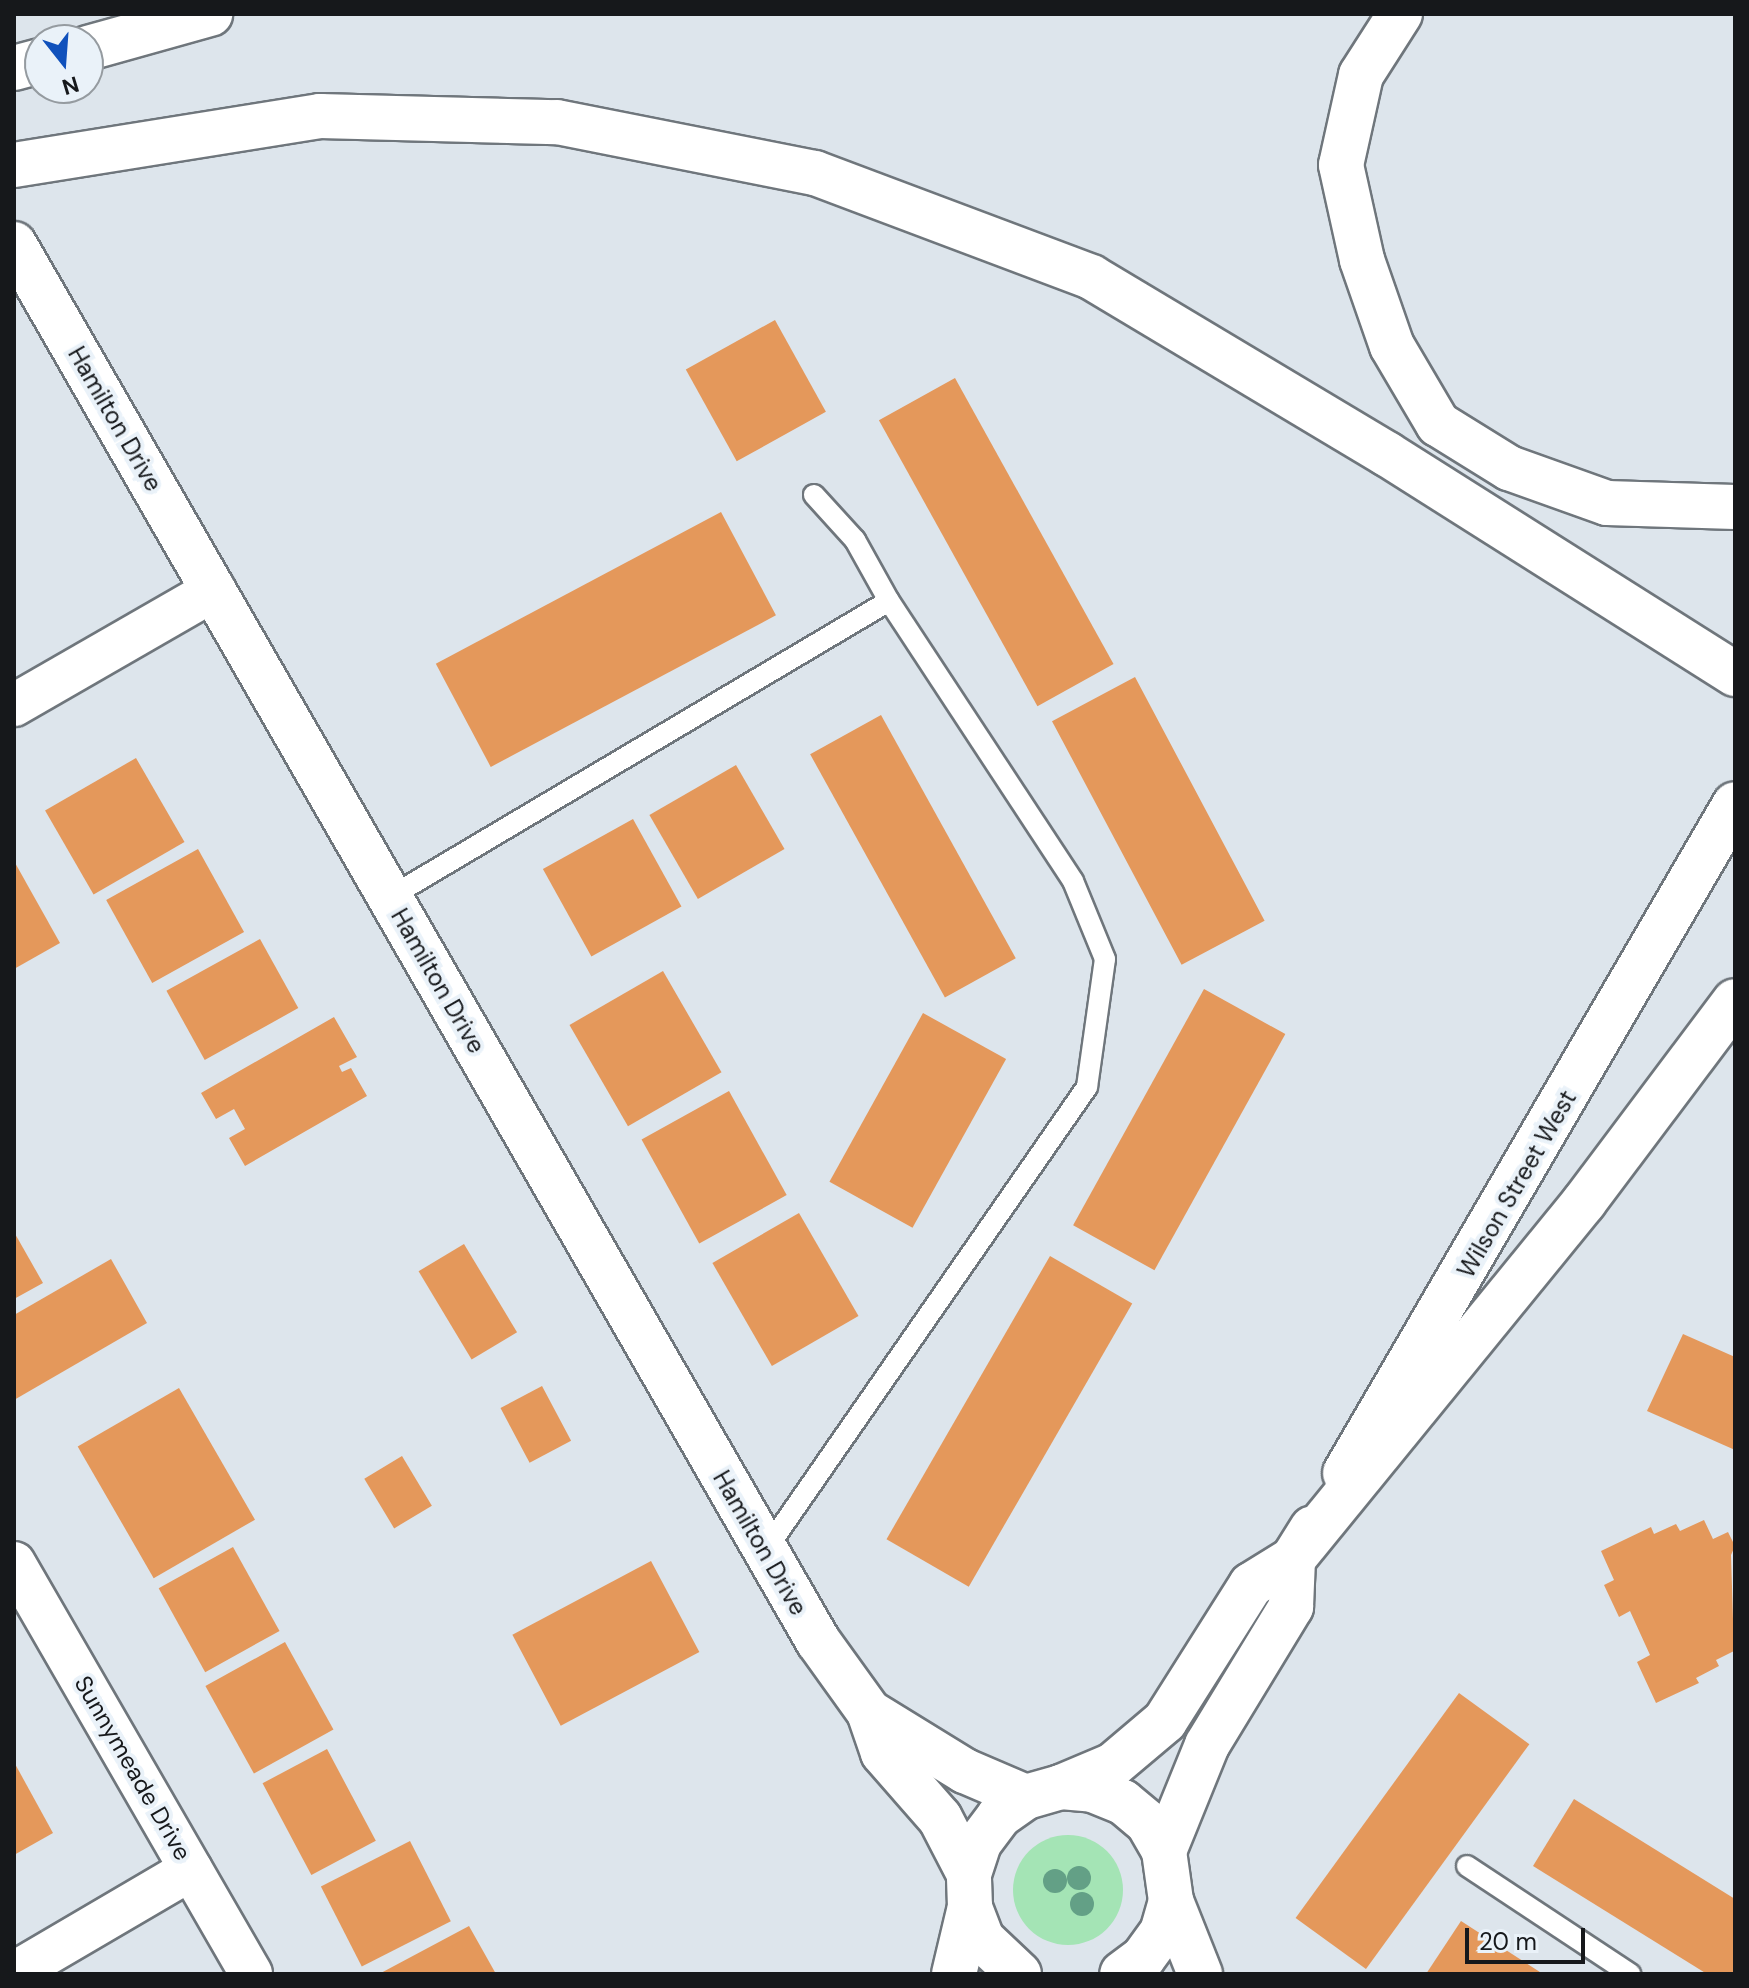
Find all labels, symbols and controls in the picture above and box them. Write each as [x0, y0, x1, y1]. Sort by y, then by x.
north arrow [24, 24, 104, 104]
text: N [59, 69, 82, 102]
street label: Hamilton Drive [62, 342, 168, 496]
street label: Hamilton Drive [385, 904, 491, 1058]
street label: Wilson Street West [1452, 1085, 1582, 1283]
street label: Hamilton Drive [707, 1466, 813, 1620]
street label: Sunnymeade Drive [68, 1671, 198, 1865]
scale bar [1469, 1912, 1589, 1962]
text: 20 m [1479, 1926, 1537, 1957]

